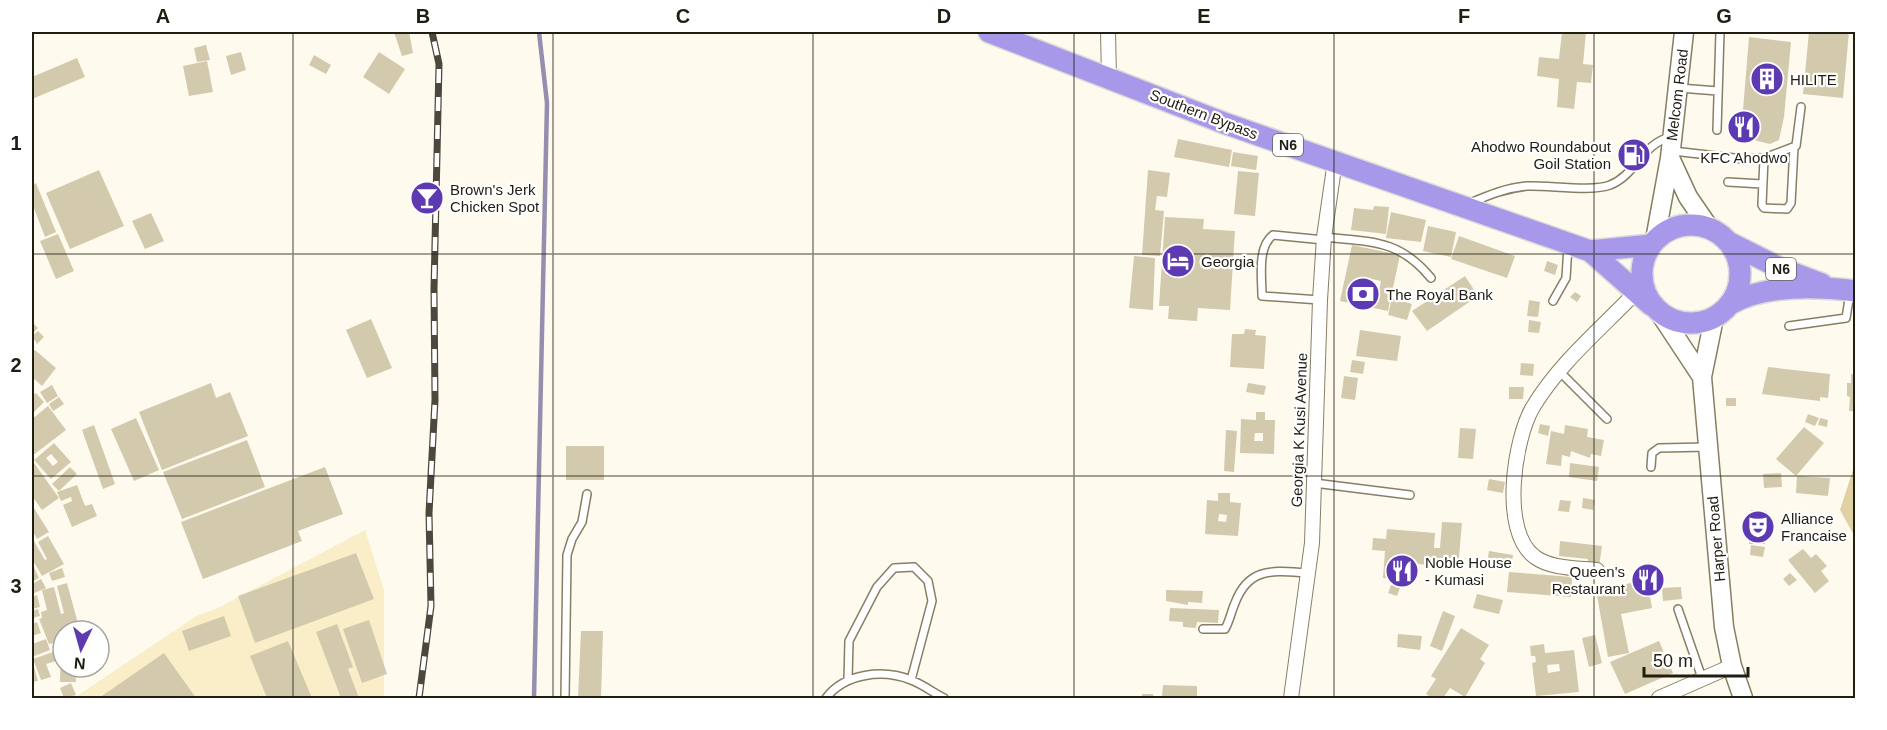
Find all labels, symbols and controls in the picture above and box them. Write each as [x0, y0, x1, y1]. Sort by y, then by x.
text: A [156, 5, 170, 27]
text: B [416, 5, 430, 27]
text: C [676, 5, 690, 27]
text: D [937, 5, 951, 27]
text: E [1197, 5, 1211, 27]
text: F [1458, 5, 1470, 27]
text: G [1716, 5, 1732, 27]
street label: Melcom Road [1663, 48, 1691, 142]
building icon: HILITE [1749, 61, 1785, 97]
place label: HILITE [1790, 71, 1837, 88]
street label: Southern Bypass [1148, 86, 1260, 142]
restaurant icon: KFC Ahodwo [1726, 109, 1762, 145]
text: 1 [10, 132, 22, 154]
road number: N6 [1273, 134, 1303, 156]
fuel station icon: Ahodwo Roundabout Goil Station [1616, 137, 1652, 173]
place label: Ahodwo Roundabout Goil Station [1471, 138, 1612, 172]
place label: KFC Ahodwo [1700, 149, 1788, 166]
bar icon: Brown's Jerk Chicken Spot [409, 180, 445, 216]
place label: Brown's Jerk Chicken Spot [450, 181, 540, 215]
hotel icon: Georgia [1160, 243, 1196, 279]
place label: Georgia [1201, 253, 1255, 270]
road number: N6 [1766, 258, 1796, 280]
bank icon: The Royal Bank [1345, 276, 1381, 312]
place label: The Royal Bank [1386, 286, 1493, 303]
street label: Georgia K Kusi Avenue [1288, 352, 1310, 508]
text: 2 [10, 354, 22, 376]
street label: Harper Road [1704, 495, 1728, 583]
theatre icon: Alliance Francaise [1740, 509, 1776, 545]
place label: Alliance Francaise [1781, 510, 1847, 544]
restaurant icon: Noble House - Kumasi [1384, 553, 1420, 589]
place label: Noble House - Kumasi [1425, 554, 1512, 588]
restaurant icon: Queen's Restaurant [1630, 562, 1666, 598]
place label: Queen's Restaurant [1552, 563, 1626, 597]
text: 3 [10, 575, 22, 597]
north arrow [51, 619, 111, 679]
scale bar [1644, 640, 1748, 678]
text: 50 m [1653, 651, 1693, 671]
text: N [73, 654, 86, 672]

